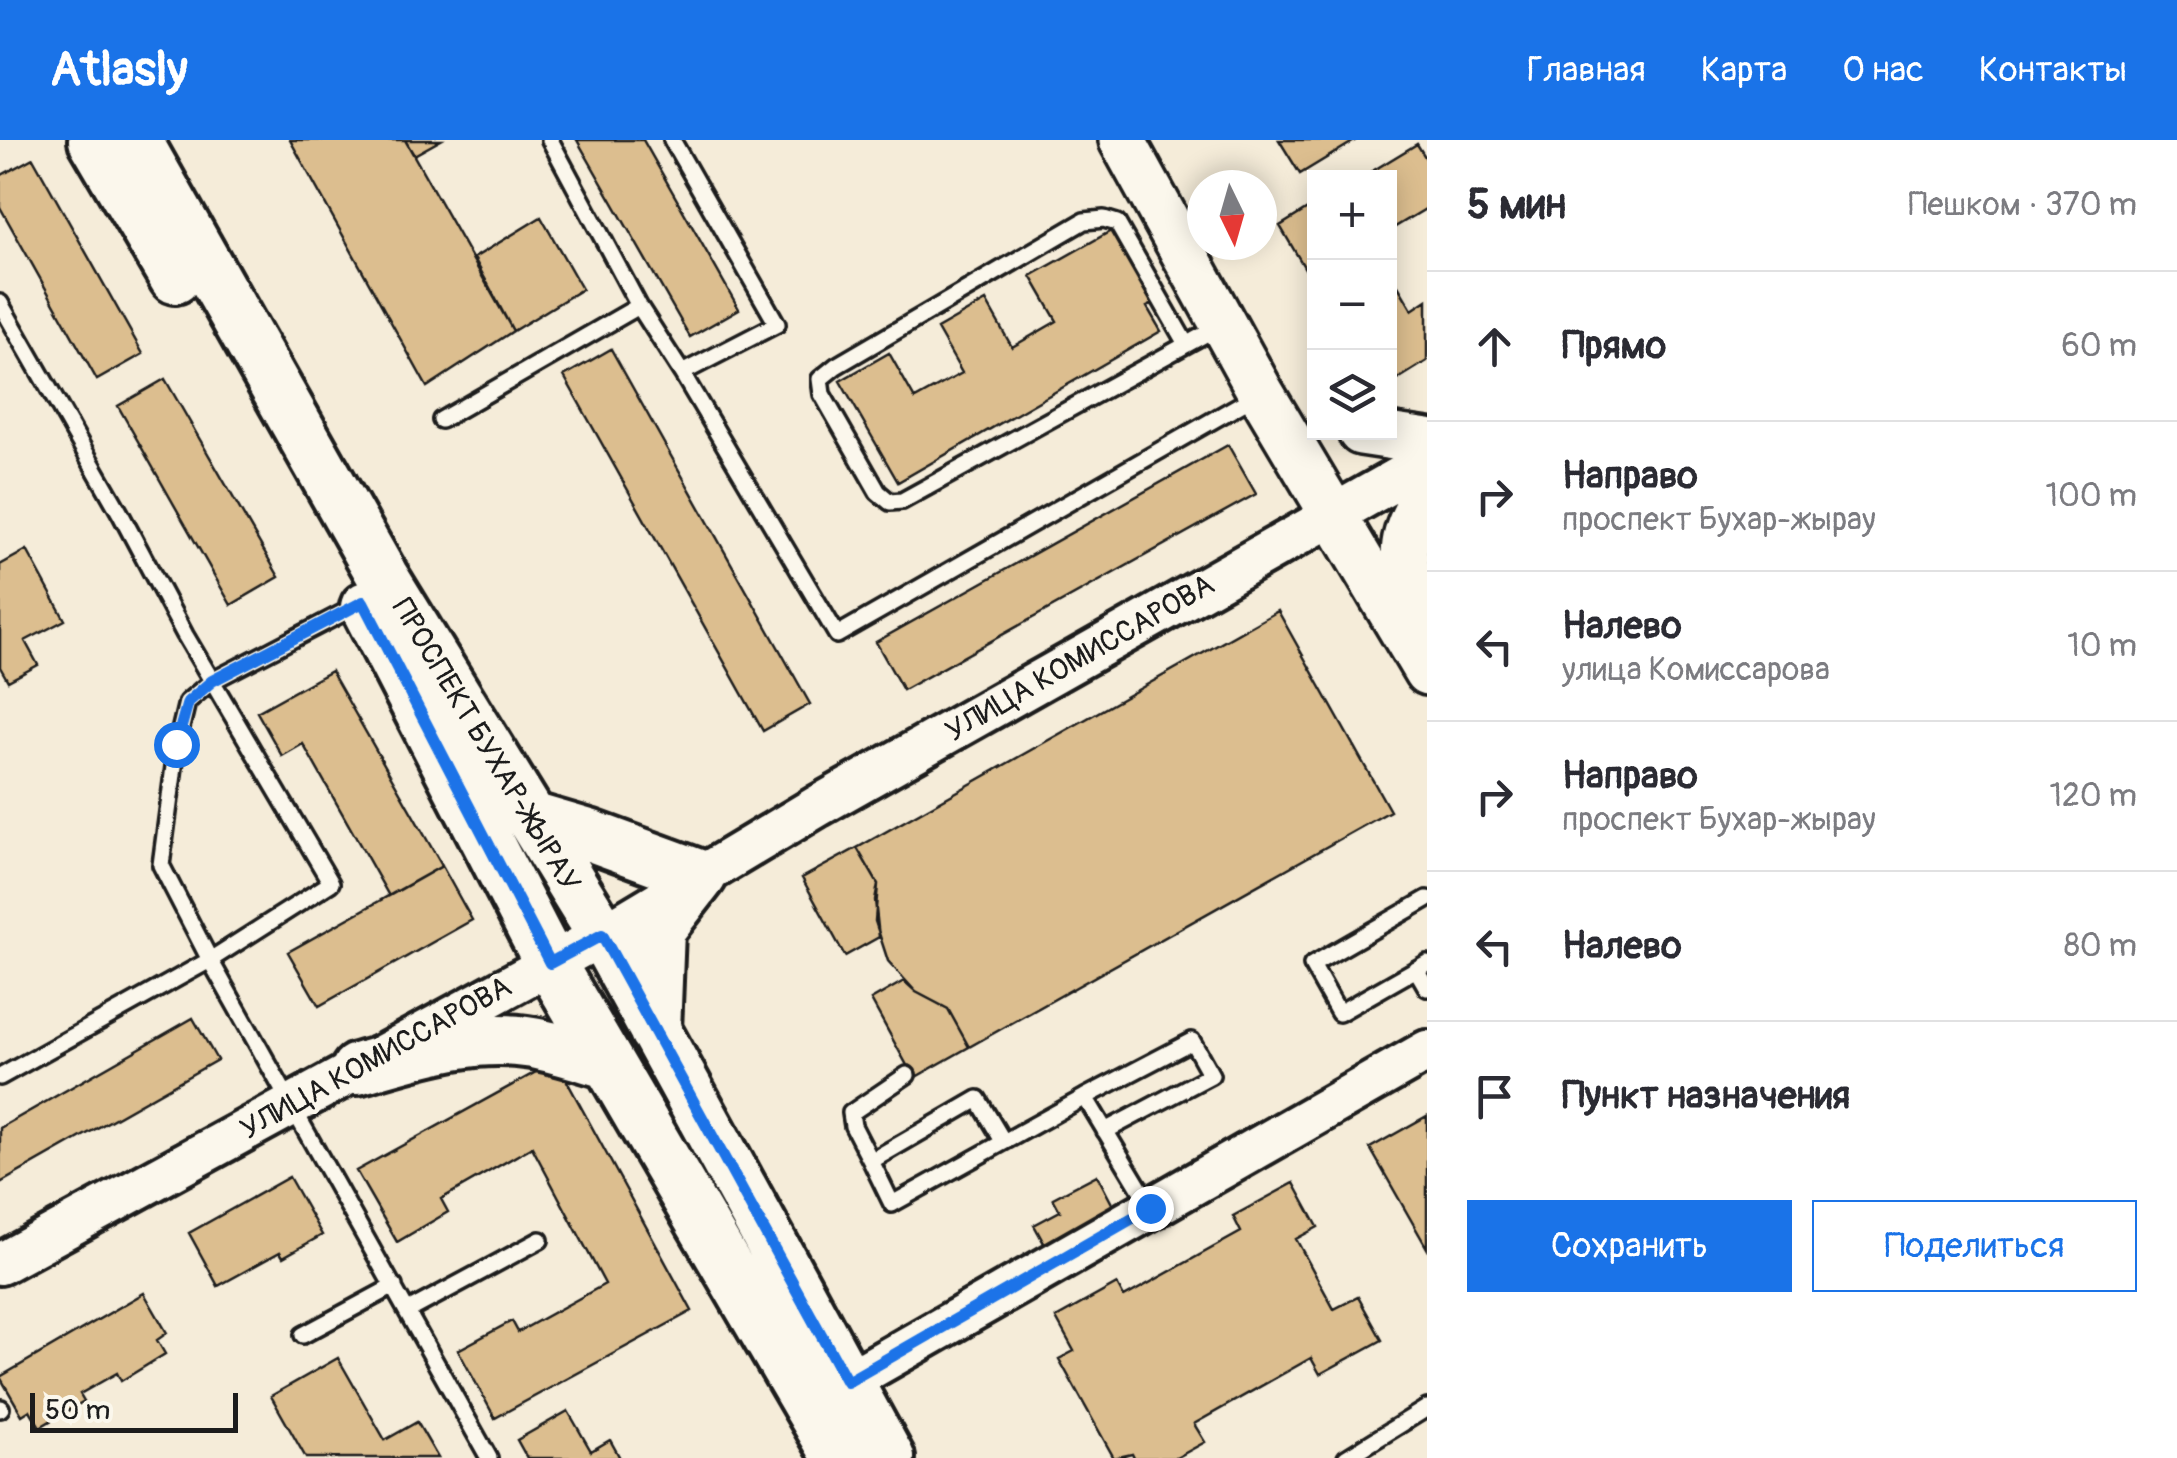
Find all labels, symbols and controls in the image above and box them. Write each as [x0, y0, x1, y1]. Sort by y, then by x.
text: Atlasly [50, 40, 188, 100]
text: Главная [1527, 48, 1646, 92]
text: Карта [1701, 48, 1787, 92]
text: О нас [1842, 48, 1924, 92]
text: Контакты [1979, 48, 2127, 92]
north arrow [1187, 170, 1277, 260]
map controls [1307, 170, 1397, 440]
button: + [1307, 170, 1397, 260]
text: 5 мин [1467, 179, 1566, 231]
text: Пешком · 370 m [1908, 185, 2137, 225]
button: − [1307, 260, 1397, 350]
icon: ahead [1467, 319, 1522, 374]
text: Прямо [1562, 322, 1666, 370]
text: 60 m [2061, 326, 2137, 366]
button: layers [1307, 350, 1397, 440]
text: Направо [1562, 452, 1698, 500]
icon: right [1467, 469, 1522, 524]
text: 100 m [2045, 476, 2137, 516]
text: проспект Бухар-жырау [1562, 500, 1876, 540]
street label: УЛИЦА КОМИССАРОВА [939, 566, 1221, 750]
street label: ПРОСПЕКТ БУХАР-ЖЫРАУ [384, 592, 588, 898]
text: Налево [1562, 602, 1682, 650]
icon: left [1467, 619, 1522, 674]
text: 10 m [2067, 626, 2137, 666]
text: улица Комиссарова [1562, 650, 1830, 690]
route start [154, 722, 200, 768]
text: Направо [1562, 752, 1698, 800]
icon: right [1467, 769, 1522, 824]
text: 120 m [2049, 776, 2137, 816]
text: проспект Бухар-жырау [1562, 800, 1876, 840]
icon: left [1467, 919, 1522, 974]
text: Налево [1562, 922, 1682, 970]
text: 80 m [2064, 926, 2137, 966]
street label: УЛИЦА КОМИССАРОВА [234, 968, 518, 1148]
icon: arrive [1467, 1069, 1522, 1124]
text: Пункт назначения [1562, 1072, 1850, 1120]
route end [1128, 1186, 1174, 1232]
button: Сохранить [1467, 1200, 1792, 1292]
button: Поделиться [1812, 1200, 2137, 1292]
scale bar [30, 1388, 238, 1432]
text: 50 m [45, 1393, 110, 1428]

